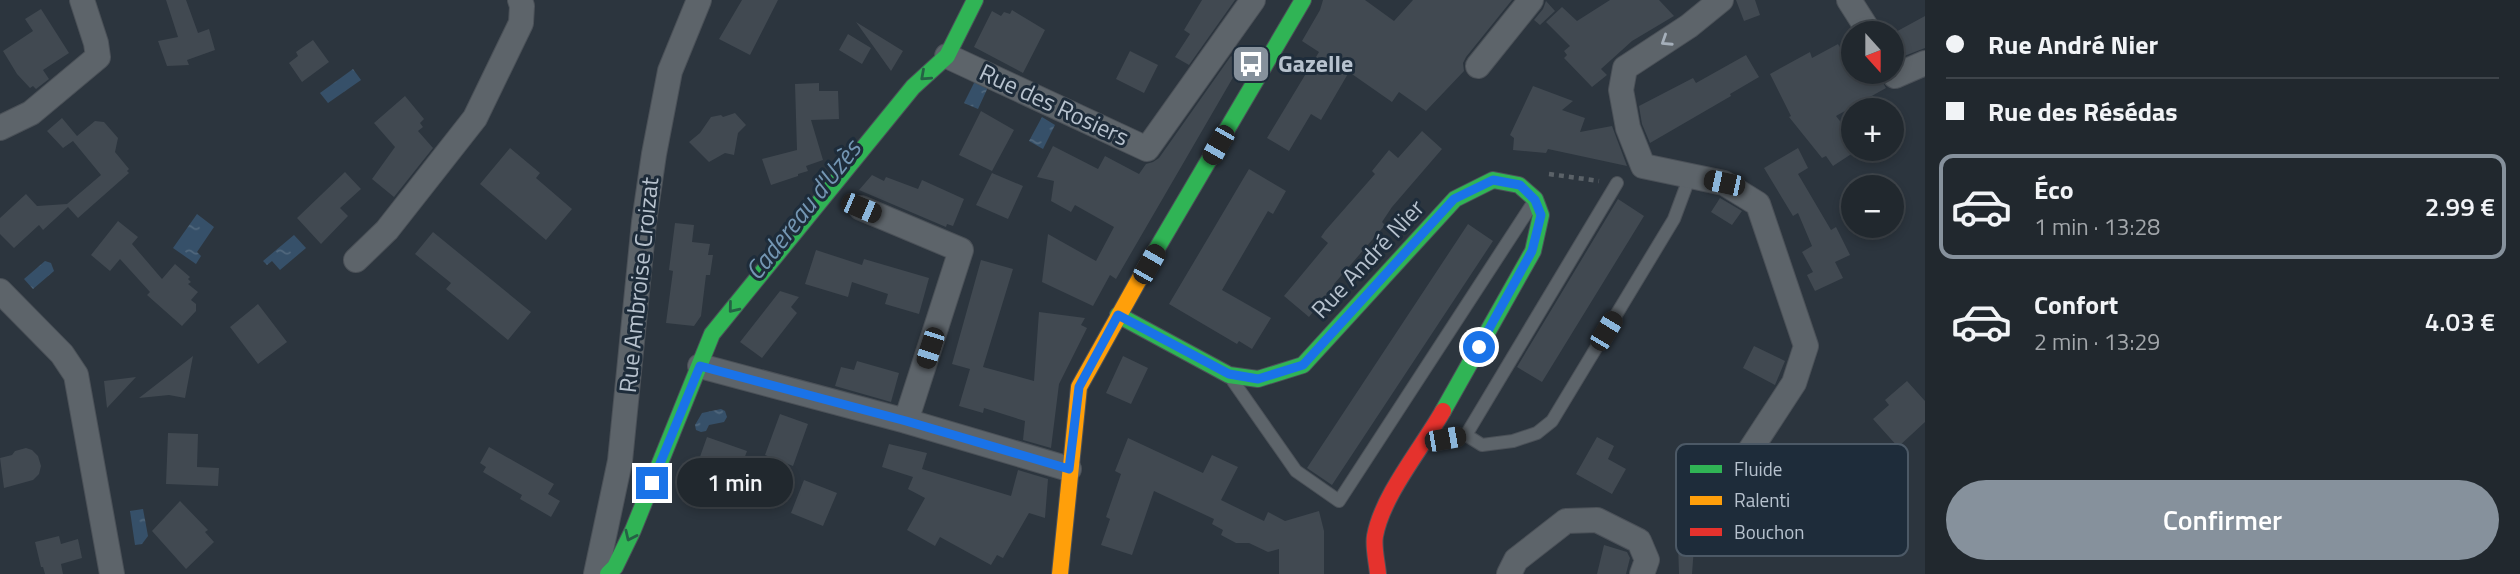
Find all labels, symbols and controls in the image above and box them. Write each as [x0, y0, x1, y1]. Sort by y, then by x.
north arrow [1841, 21, 1904, 84]
map controls [1841, 21, 1904, 238]
text: Rue André Nier [1988, 25, 2158, 64]
one-way arrow [1661, 32, 1674, 45]
bus stop icon: Gazelle [1230, 43, 1272, 85]
place label: Gazelle [1278, 45, 1353, 81]
street label: Rue des Rosiers [974, 54, 1135, 155]
one-way arrow [920, 68, 933, 81]
text: Rue des Résédas [1988, 92, 2178, 131]
button: + [1841, 98, 1904, 161]
car [1199, 122, 1238, 168]
water label: Cadereau d'Uzès [735, 130, 871, 288]
car [1702, 168, 1747, 198]
text: Éco [2034, 170, 2074, 209]
street label: Rue Ambroise Croizat [609, 175, 667, 395]
button: − [1841, 175, 1904, 238]
icon: car [1950, 175, 2013, 238]
text: 2.99 € [2425, 187, 2495, 226]
car [838, 190, 885, 226]
street label: Rue André Nier [1302, 190, 1432, 326]
text: 1 min · 13:28 [2034, 209, 2160, 244]
car [1130, 241, 1169, 287]
text: Confort [2034, 285, 2118, 324]
icon: car [1950, 290, 2013, 353]
one-way arrow [729, 300, 741, 313]
text: 4.03 € [2425, 302, 2495, 341]
car [1587, 308, 1626, 354]
text: 2 min · 13:29 [2034, 324, 2160, 359]
car [914, 325, 947, 371]
route start [1463, 331, 1495, 363]
car [1423, 425, 1468, 453]
legend [1676, 444, 1908, 556]
text: Fluide [1734, 454, 1782, 483]
callout: 1 min [676, 458, 792, 508]
text: 1 min [707, 465, 763, 500]
route end [636, 467, 668, 499]
button: Confirmer [1946, 480, 2499, 560]
text: Ralenti [1734, 485, 1790, 514]
text: Bouchon [1734, 517, 1805, 546]
one-way arrow [624, 529, 638, 542]

